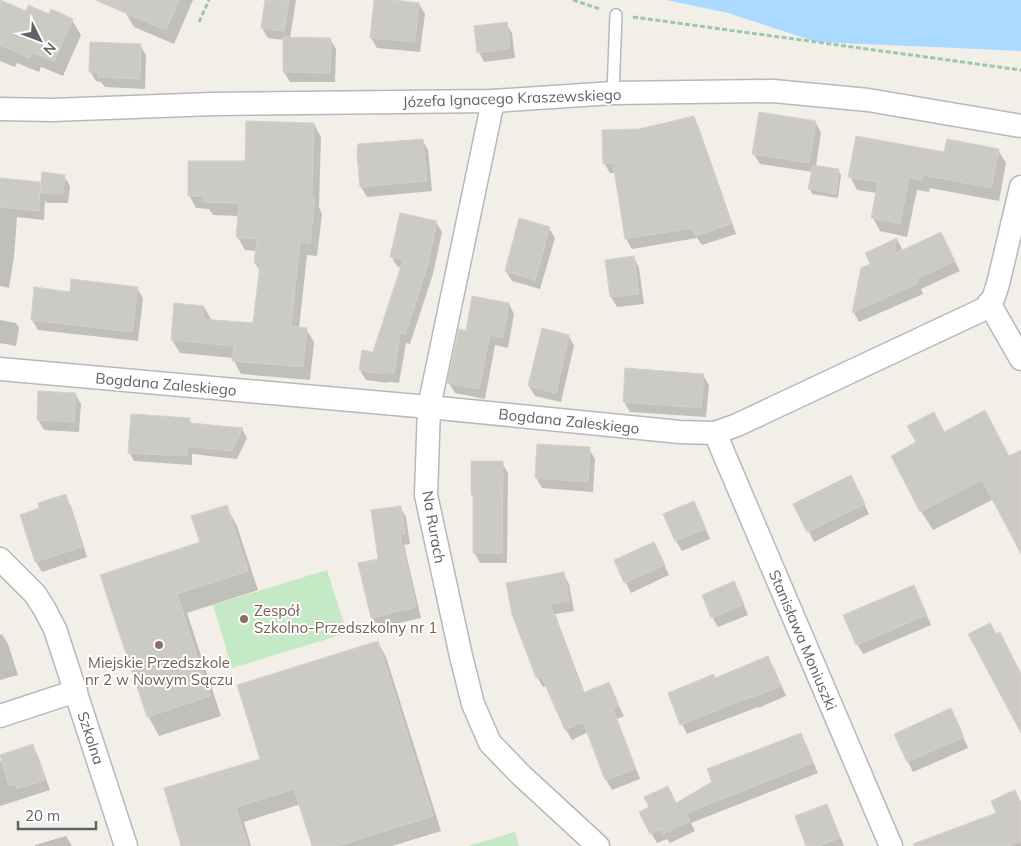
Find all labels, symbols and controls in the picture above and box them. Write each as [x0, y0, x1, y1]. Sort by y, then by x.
north arrow [15, 15, 65, 65]
text: N [39, 39, 60, 59]
street label: Józefa Ignacego Kraszewskiego [402, 85, 622, 111]
street label: Bogdana Zaleskiego [95, 368, 237, 400]
street label: Bogdana Zaleskiego [498, 404, 640, 438]
street label: Na Rurach [418, 489, 450, 565]
street label: Stanisława Moniuszki [765, 567, 841, 713]
place label: Zespół Szkolno-Przedszkolny nr 1 [254, 601, 437, 637]
marker: Zespół Szkolno-Przedszkolny nr 1 [238, 613, 250, 625]
marker: Miejskie Przedszkole nr 2 w Nowym Sączu [153, 639, 165, 651]
place label: Miejskie Przedszkole nr 2 w Nowym Sączu [85, 653, 233, 689]
street label: Szkolna [74, 709, 108, 767]
scale bar [18, 798, 95, 830]
text: 20 m [25, 806, 60, 825]

